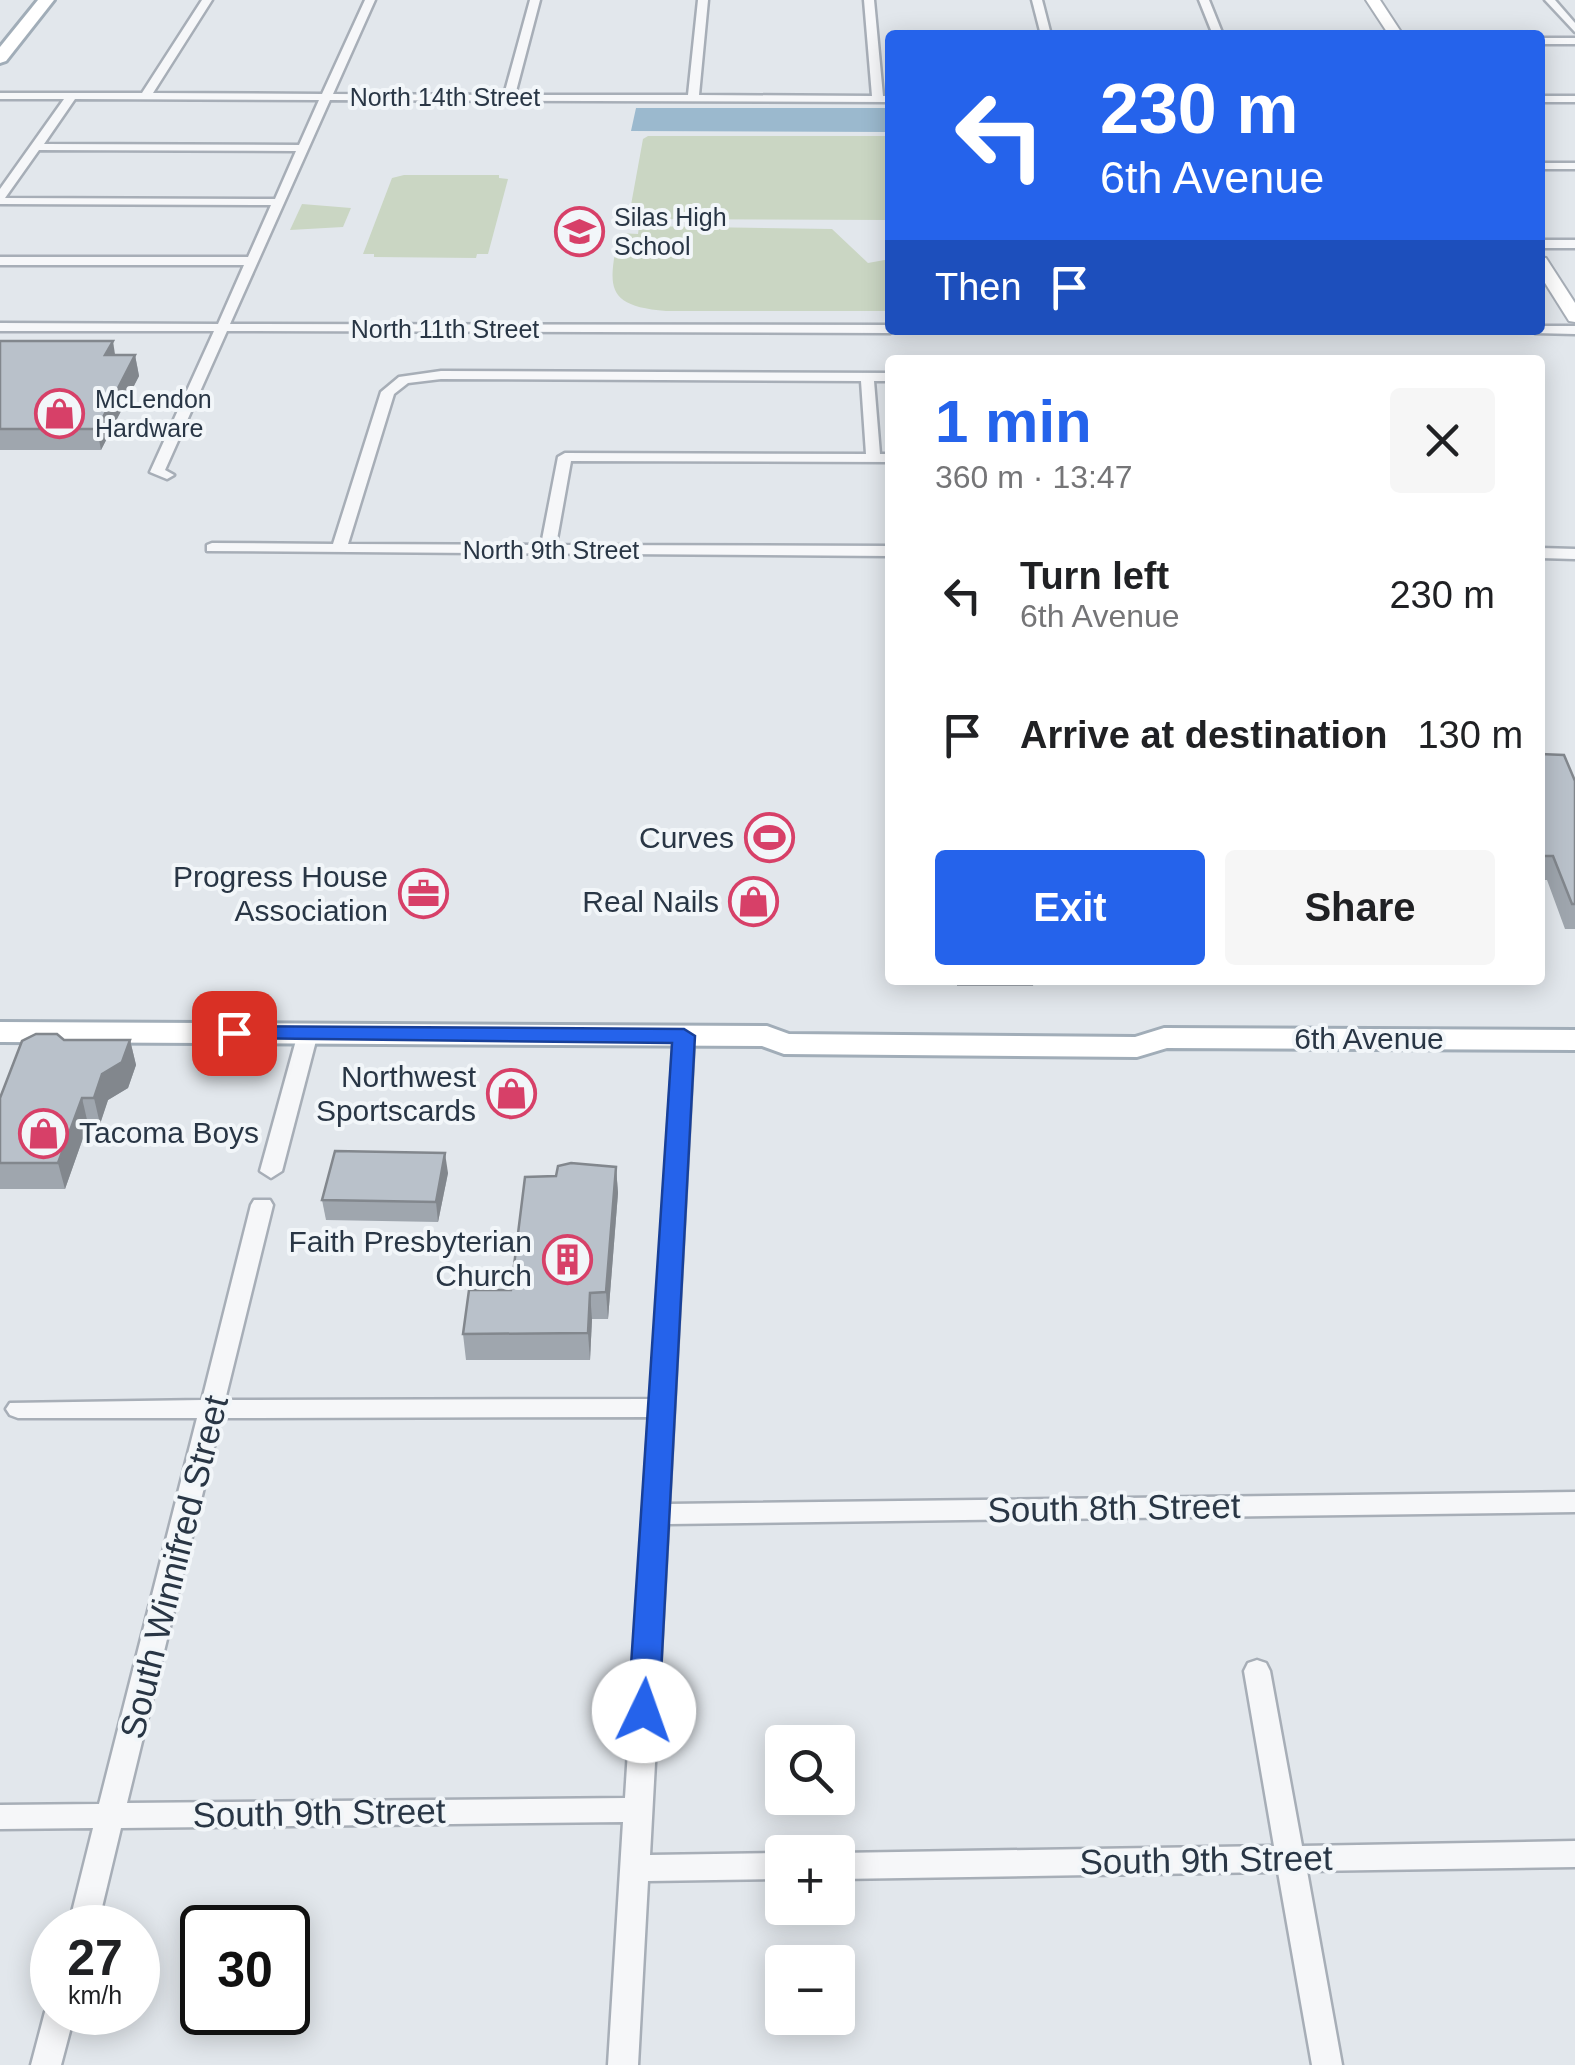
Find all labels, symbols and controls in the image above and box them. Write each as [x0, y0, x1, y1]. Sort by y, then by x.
icon: left [935, 70, 1065, 200]
text: 230 m [1100, 70, 1298, 148]
street label: North 14th Street [350, 83, 540, 111]
text: 6th Avenue [1100, 152, 1324, 203]
place label: Silas High School [614, 203, 727, 260]
school or university icon: Silas High School [553, 205, 605, 257]
icon: arrive [1042, 260, 1097, 315]
text: Then [935, 266, 1022, 308]
street label: North 11th Street [351, 315, 539, 343]
place label: McLendon Hardware [95, 385, 212, 442]
shop icon: McLendon Hardware [34, 387, 86, 439]
text: 1 min [935, 388, 1092, 455]
button: close [1390, 388, 1495, 493]
text: 360 m · 13:47 [935, 459, 1132, 495]
street label: North 9th Street [463, 536, 639, 564]
text: Turn left [1020, 555, 1169, 597]
icon: left [935, 568, 990, 623]
text: 230 m [1389, 574, 1495, 616]
text: 6th Avenue [1020, 598, 1180, 634]
icon: arrive [935, 708, 990, 763]
text: Arrive at destination [1020, 714, 1387, 756]
text: 130 m [1417, 714, 1523, 756]
sports icon: Curves [743, 812, 795, 864]
place label: Curves [639, 821, 734, 854]
button: Exit [935, 850, 1205, 965]
button: Share [1225, 850, 1495, 965]
place label: Progress House Association [173, 860, 388, 927]
office icon: Progress House Association [397, 868, 449, 920]
shop icon: Real Nails [728, 876, 780, 928]
place label: Real Nails [582, 885, 719, 918]
pin [192, 991, 277, 1076]
icon: arrive [207, 1006, 262, 1061]
street label: 6th Avenue [1294, 1022, 1444, 1055]
place label: Northwest Sportscards [316, 1060, 477, 1127]
shop icon: Northwest Sportscards [485, 1068, 537, 1120]
shop icon: Tacoma Boys [18, 1107, 70, 1159]
place label: Tacoma Boys [79, 1116, 259, 1149]
place label: Faith Presbyterian Church [289, 1225, 532, 1292]
building icon: Faith Presbyterian Church [541, 1233, 593, 1285]
street label: South Winnifred Street [112, 1391, 235, 1742]
street label: South 8th Street [987, 1486, 1241, 1529]
position arrow [592, 1659, 696, 1763]
map controls [765, 1725, 855, 2035]
button: search [765, 1725, 855, 1815]
street label: South 9th Street [192, 1791, 446, 1834]
button: + [765, 1835, 855, 1925]
street label: South 9th Street [1079, 1838, 1333, 1881]
speed limit sign: 30 [180, 1905, 310, 2035]
text: 27 [67, 1930, 123, 1986]
button: − [765, 1945, 855, 2035]
text: km/h [68, 1981, 122, 2009]

